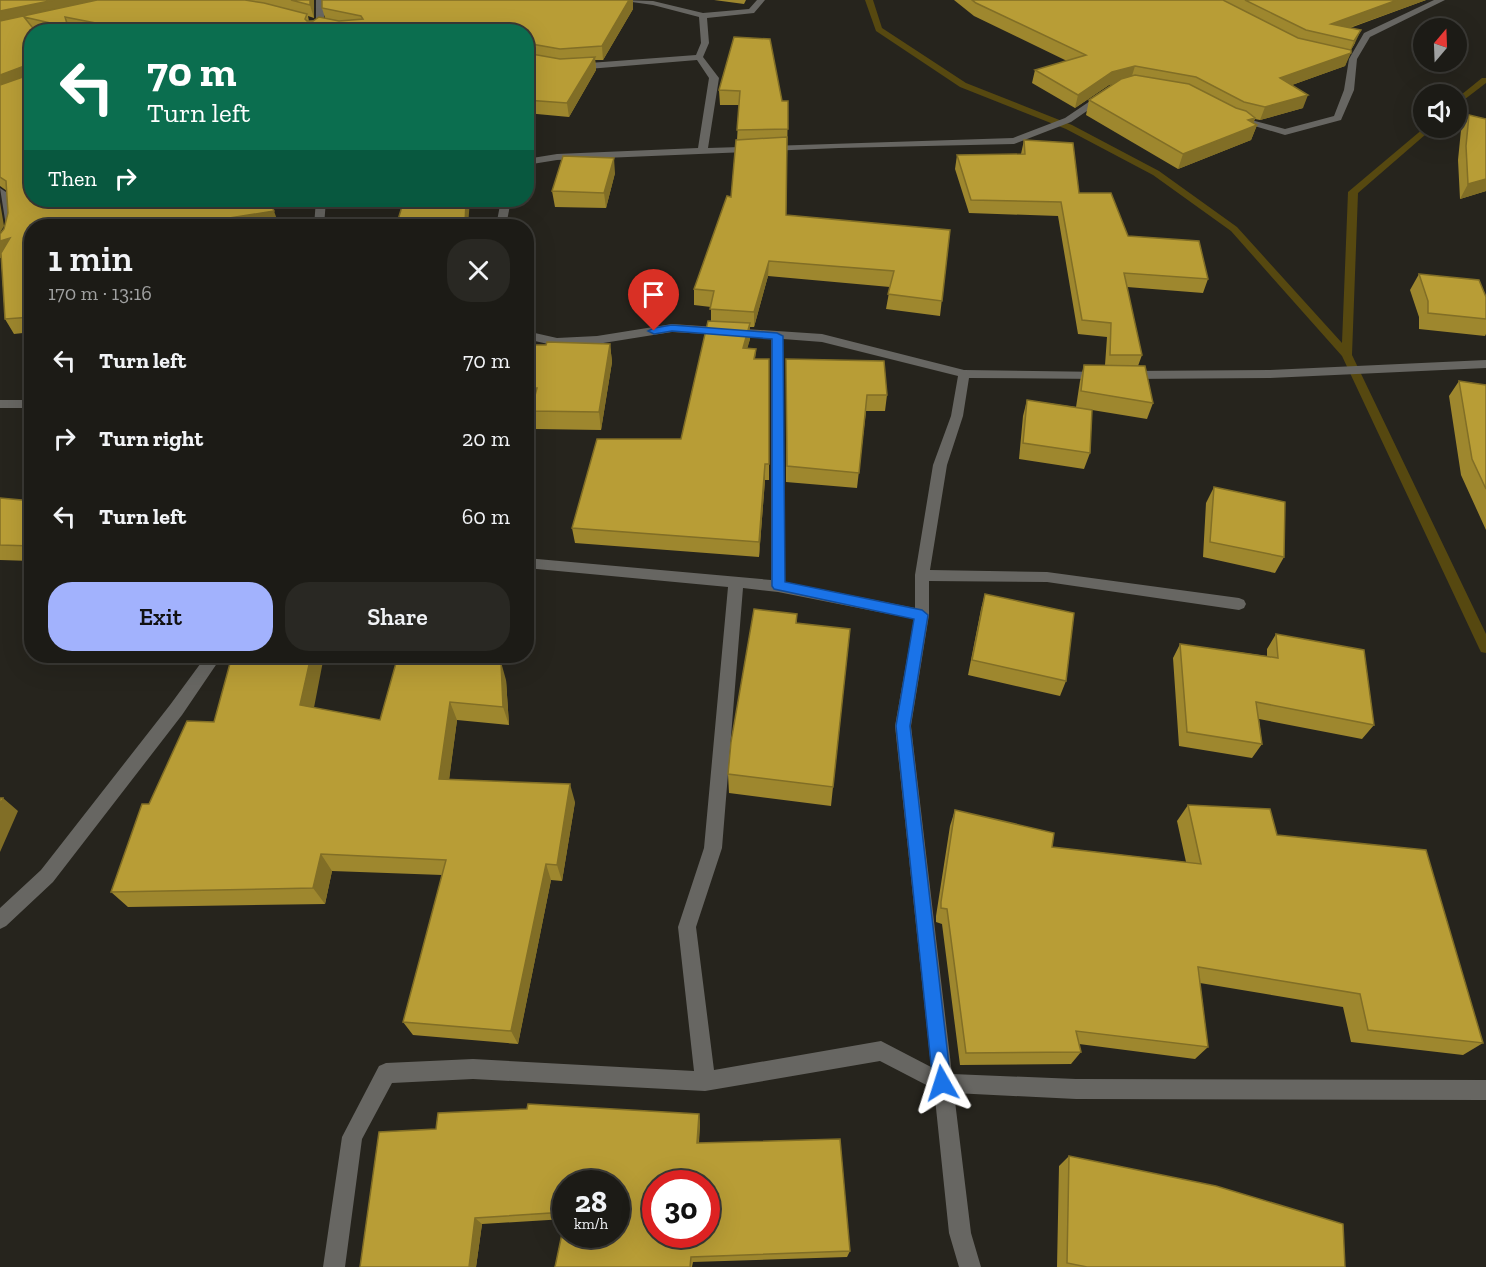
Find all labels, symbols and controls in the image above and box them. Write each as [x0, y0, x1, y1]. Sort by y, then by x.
north arrow [1413, 18, 1467, 72]
map controls [1413, 18, 1467, 138]
text: 70 m [147, 46, 237, 97]
icon: left [48, 48, 126, 126]
button: sound [1413, 84, 1467, 138]
text: Turn left [147, 97, 250, 129]
icon: right [109, 162, 142, 195]
text: Then [48, 165, 97, 192]
text: 1 min [48, 237, 133, 280]
button: close [447, 239, 510, 302]
pin [628, 269, 679, 331]
icon: arrive [637, 278, 670, 311]
text: 170 m · 13:16 [48, 281, 152, 305]
icon: left [48, 344, 81, 377]
text: Turn left [99, 347, 186, 374]
text: 70 m [463, 347, 510, 374]
icon: right [48, 422, 81, 455]
text: Turn right [99, 425, 203, 452]
text: 20 m [462, 425, 510, 452]
icon: left [48, 500, 81, 533]
text: Turn left [99, 503, 186, 530]
text: 60 m [462, 503, 510, 530]
button: Exit [48, 582, 273, 651]
button: Share [285, 582, 510, 651]
position arrow [910, 1051, 974, 1115]
speed limit sign: 30 [642, 1170, 720, 1248]
text: 28 [575, 1184, 607, 1220]
text: km/h [574, 1215, 608, 1233]

